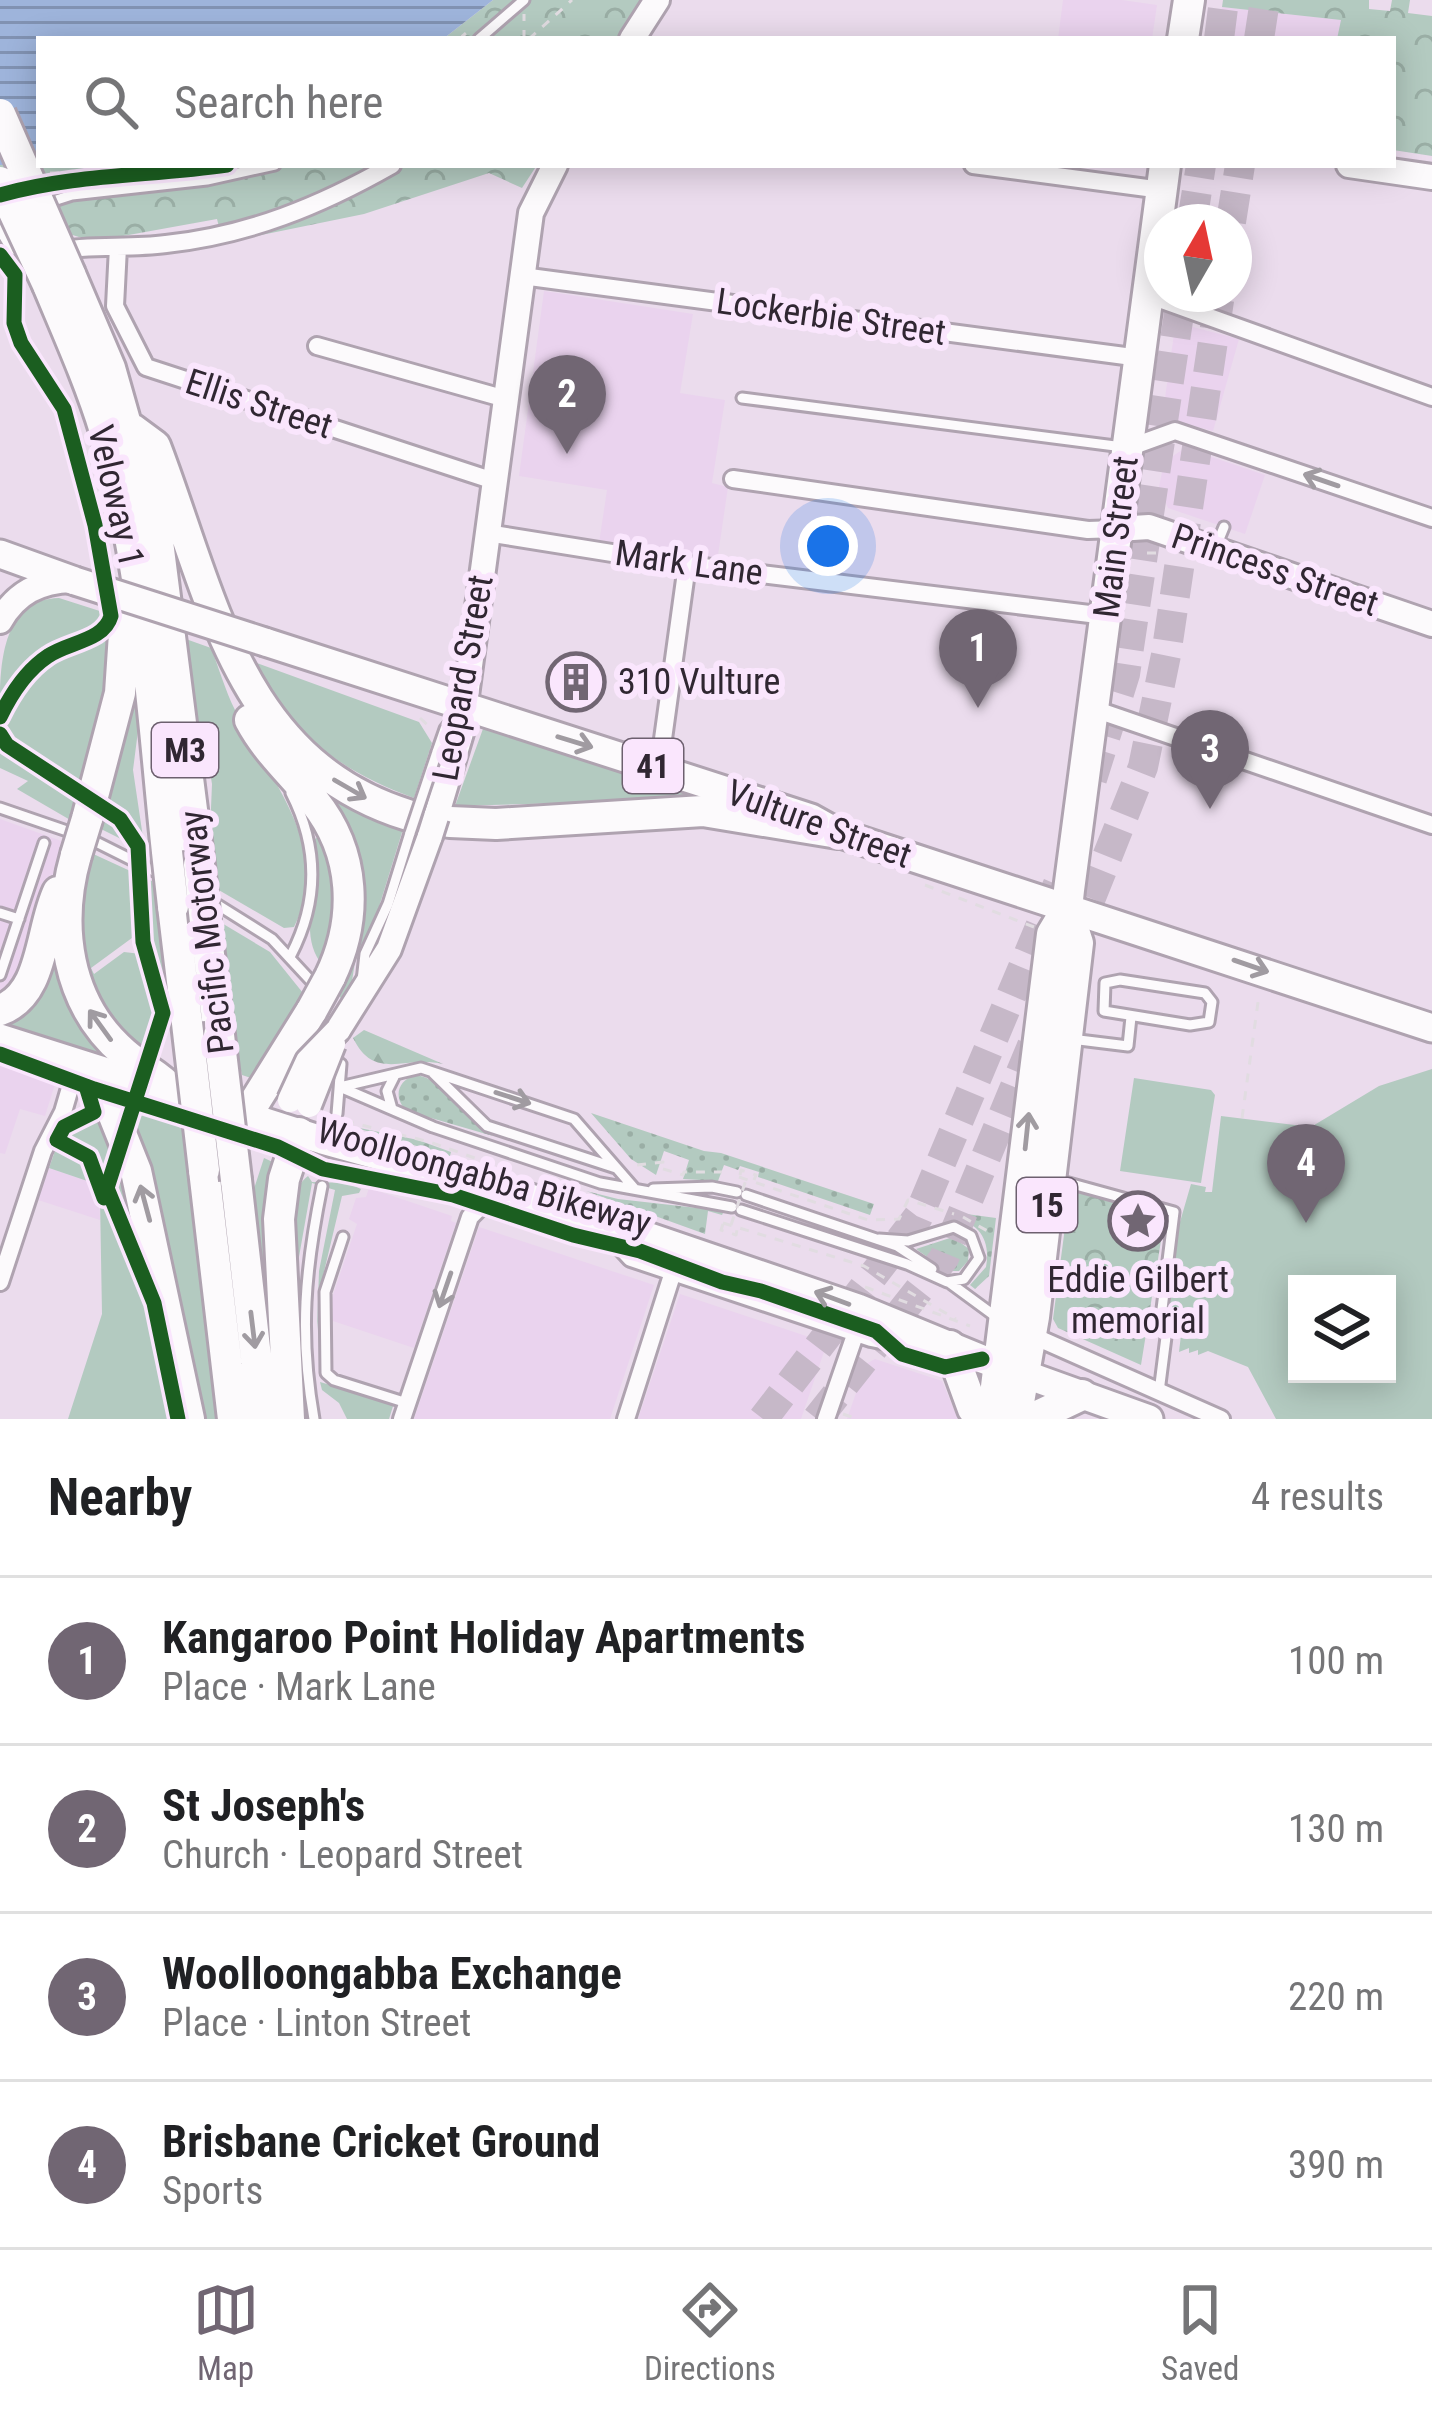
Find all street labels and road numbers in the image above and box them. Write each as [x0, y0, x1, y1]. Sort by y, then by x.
street label: Lockerbie Street [714, 280, 948, 354]
street label: Ellis Street [180, 361, 338, 447]
street label: Veloway 1 [79, 421, 153, 571]
street label: Main Street [1085, 454, 1147, 620]
street label: Princess Street [1166, 515, 1384, 625]
street label: Mark Lane [613, 532, 765, 594]
street label: Leopard Street [424, 572, 502, 784]
road number: M3 [152, 723, 218, 777]
road number: 41 [623, 739, 683, 793]
street label: Vulture Street [721, 771, 917, 877]
street label: Pacific Motorway [171, 808, 243, 1056]
street label: Woolloongabba Bikeway [312, 1109, 656, 1245]
road number: 15 [1017, 1178, 1077, 1232]

